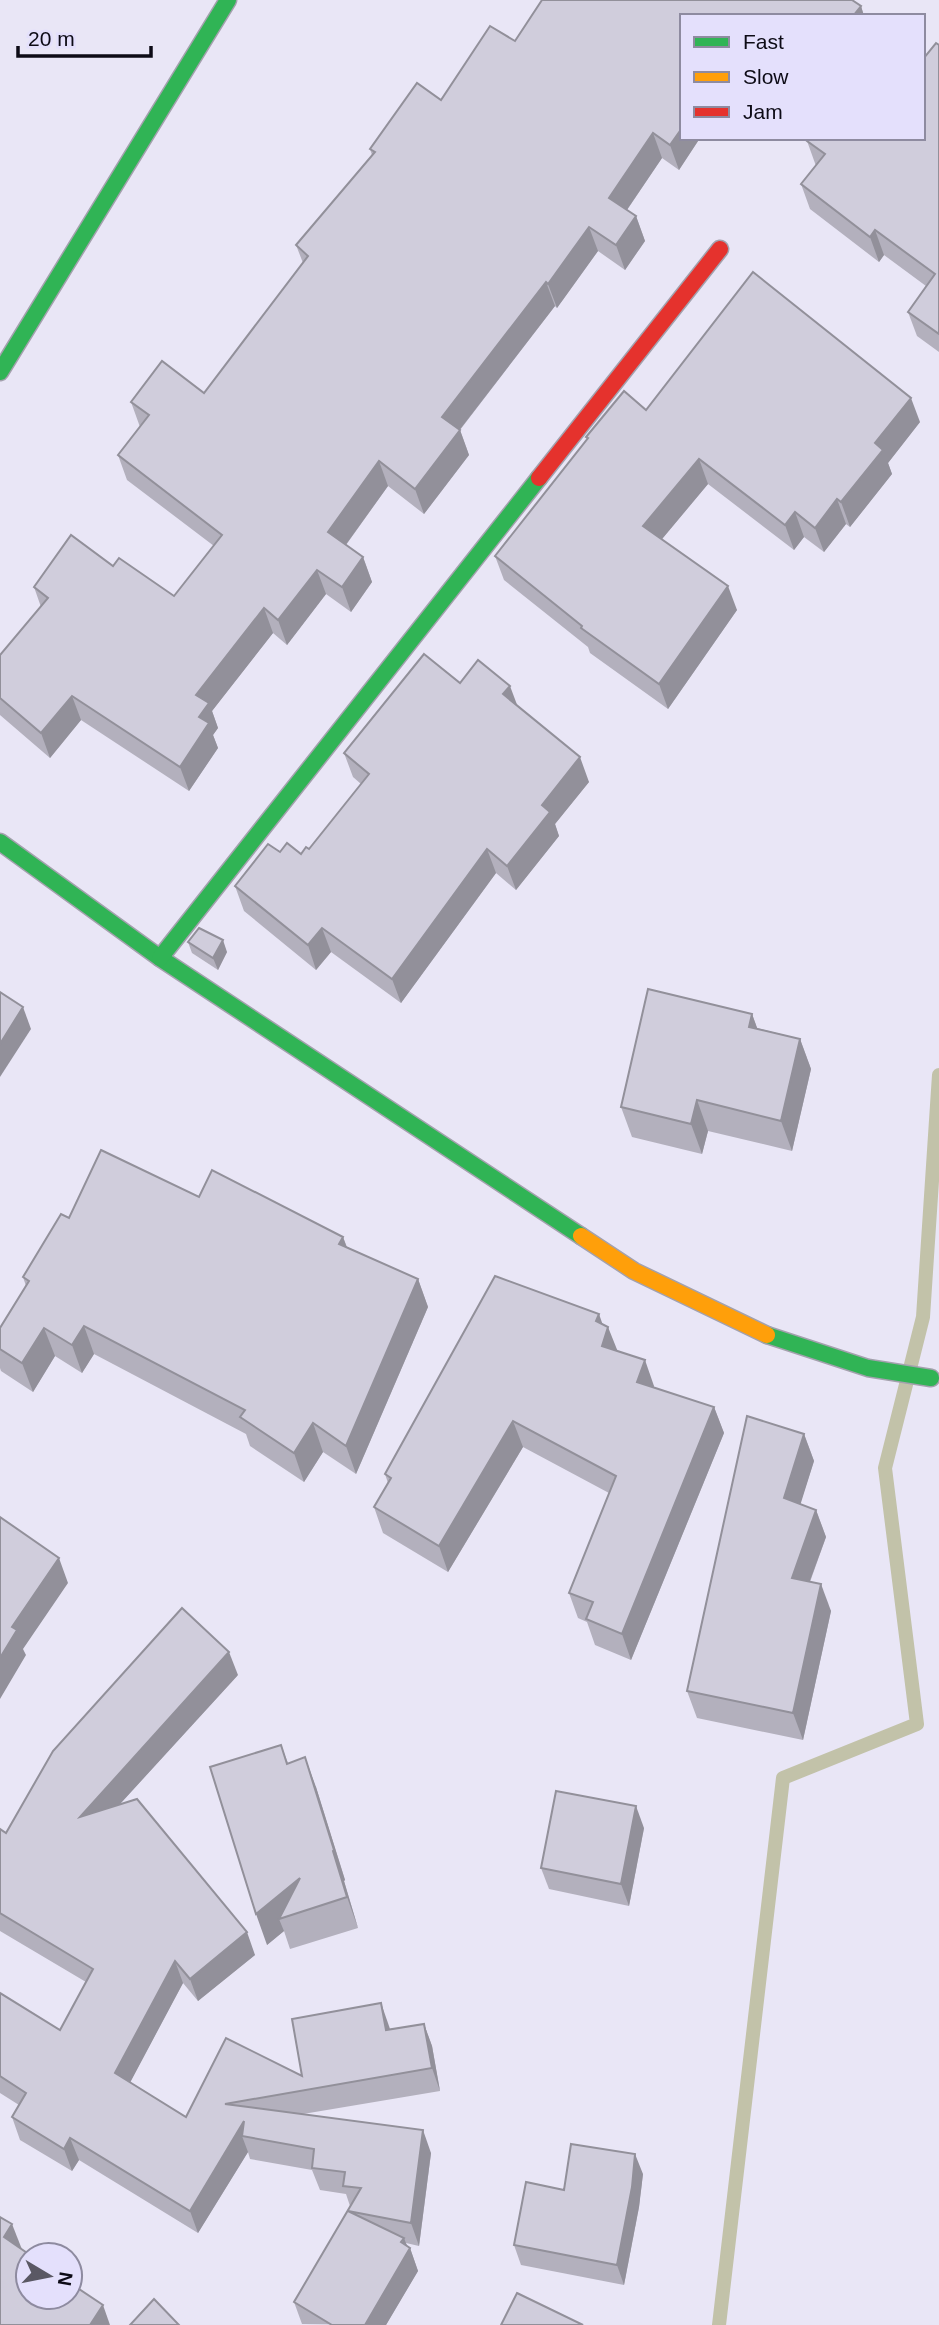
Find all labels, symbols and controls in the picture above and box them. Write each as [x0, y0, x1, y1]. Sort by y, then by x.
scale bar [18, 14, 150, 58]
legend [680, 14, 925, 140]
text: 20 m [28, 27, 75, 50]
text: Fast [743, 30, 784, 53]
text: Slow [743, 65, 789, 88]
text: Jam [743, 100, 783, 123]
north arrow [14, 2241, 84, 2311]
text: N [54, 2270, 77, 2287]

